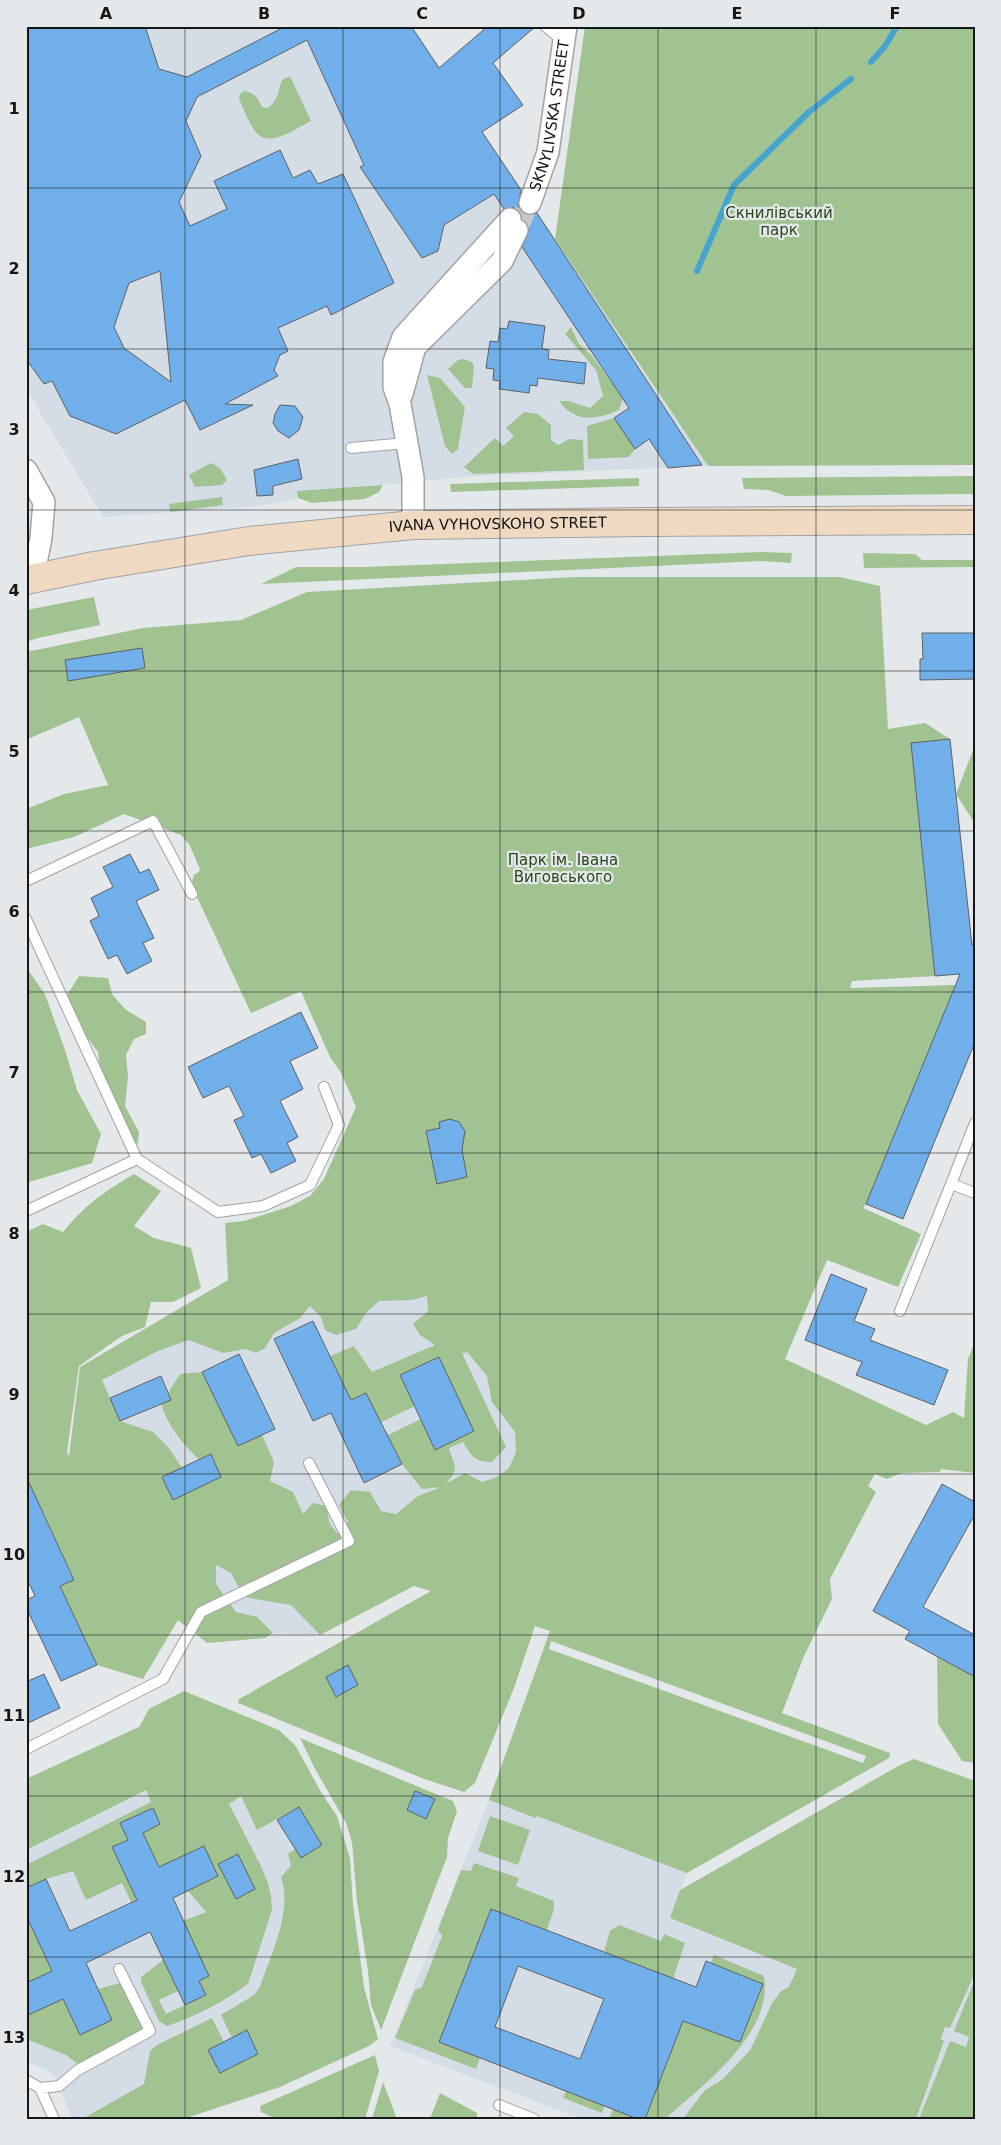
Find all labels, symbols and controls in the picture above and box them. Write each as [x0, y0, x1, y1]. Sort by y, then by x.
text: A [100, 4, 113, 23]
text: B [258, 4, 270, 23]
text: C [416, 4, 428, 23]
text: D [572, 4, 586, 23]
text: E [732, 4, 742, 23]
text: F [890, 4, 900, 23]
street label: SKNYLIVSKA STREET [526, 38, 573, 194]
text: 1 [8, 99, 20, 118]
park label: Скнилівський парк [725, 204, 833, 239]
text: 2 [8, 259, 20, 278]
text: 3 [8, 420, 20, 439]
street label: IVANA VYHOVSKOHO STREET [388, 513, 608, 536]
text: 4 [8, 581, 20, 600]
text: 5 [8, 742, 20, 761]
park label: Парк ім. Івана Виговського [508, 851, 618, 886]
text: 6 [8, 902, 20, 921]
text: 7 [8, 1063, 20, 1082]
text: 8 [8, 1224, 20, 1243]
text: 9 [8, 1385, 20, 1404]
text: 10 [3, 1545, 25, 1564]
text: 11 [3, 1706, 25, 1725]
text: 12 [3, 1867, 25, 1886]
text: 13 [3, 2028, 25, 2047]

